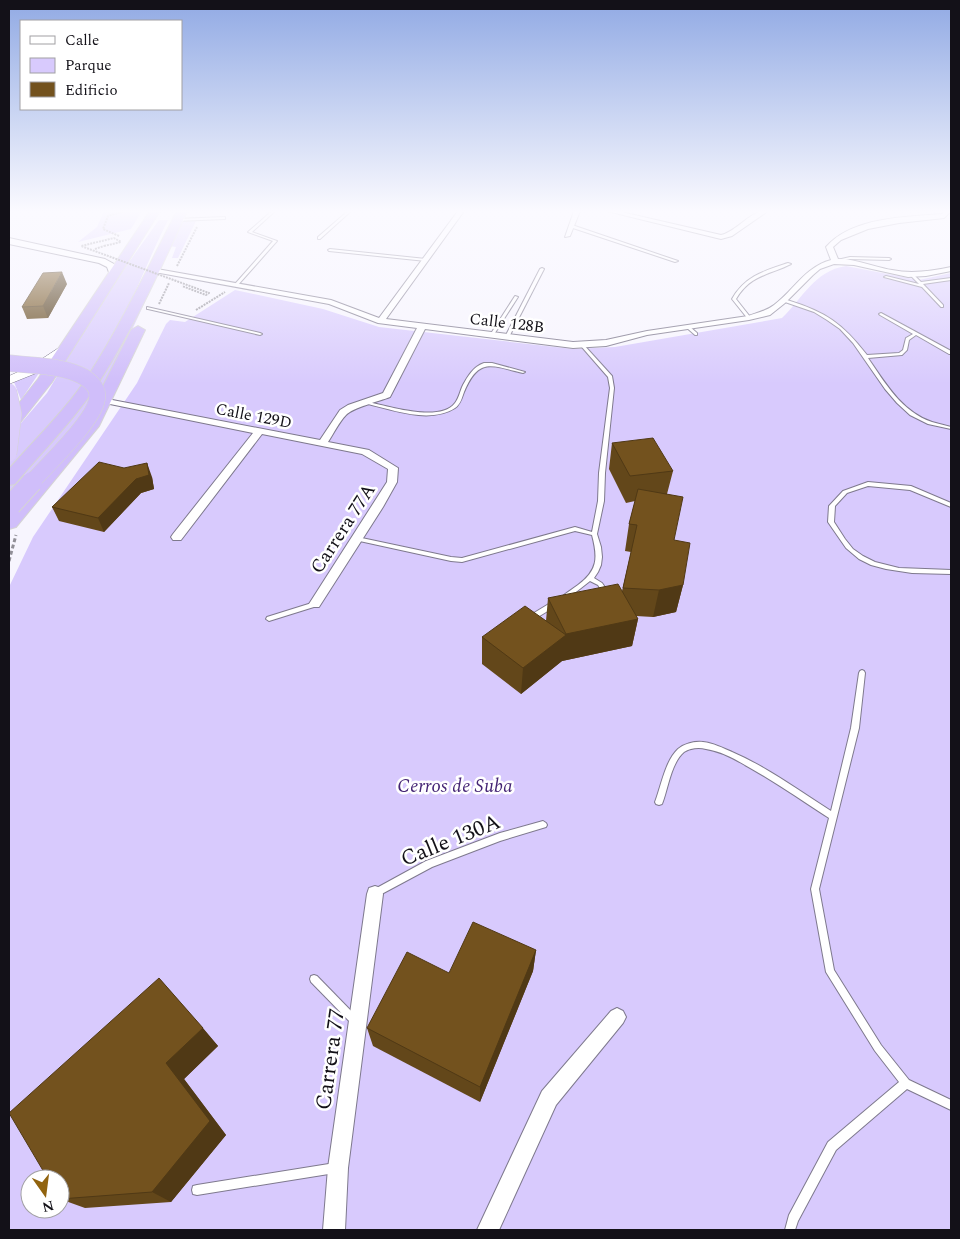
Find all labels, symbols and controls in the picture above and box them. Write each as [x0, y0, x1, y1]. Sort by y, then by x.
legend [20, 20, 182, 110]
text: Calle [65, 29, 99, 52]
text: Parque [65, 54, 112, 77]
text: Edificio [65, 79, 118, 102]
street label: Calle 128B [468, 307, 546, 339]
street label: Calle 129D [214, 397, 294, 435]
street label: Carrera 77A [303, 478, 383, 580]
park label: Cerros de Suba [397, 772, 513, 801]
street label: Calle 130A [396, 805, 506, 875]
street label: Carrera 77 [307, 1006, 354, 1112]
north arrow [20, 1169, 70, 1219]
text: N [40, 1195, 56, 1218]

